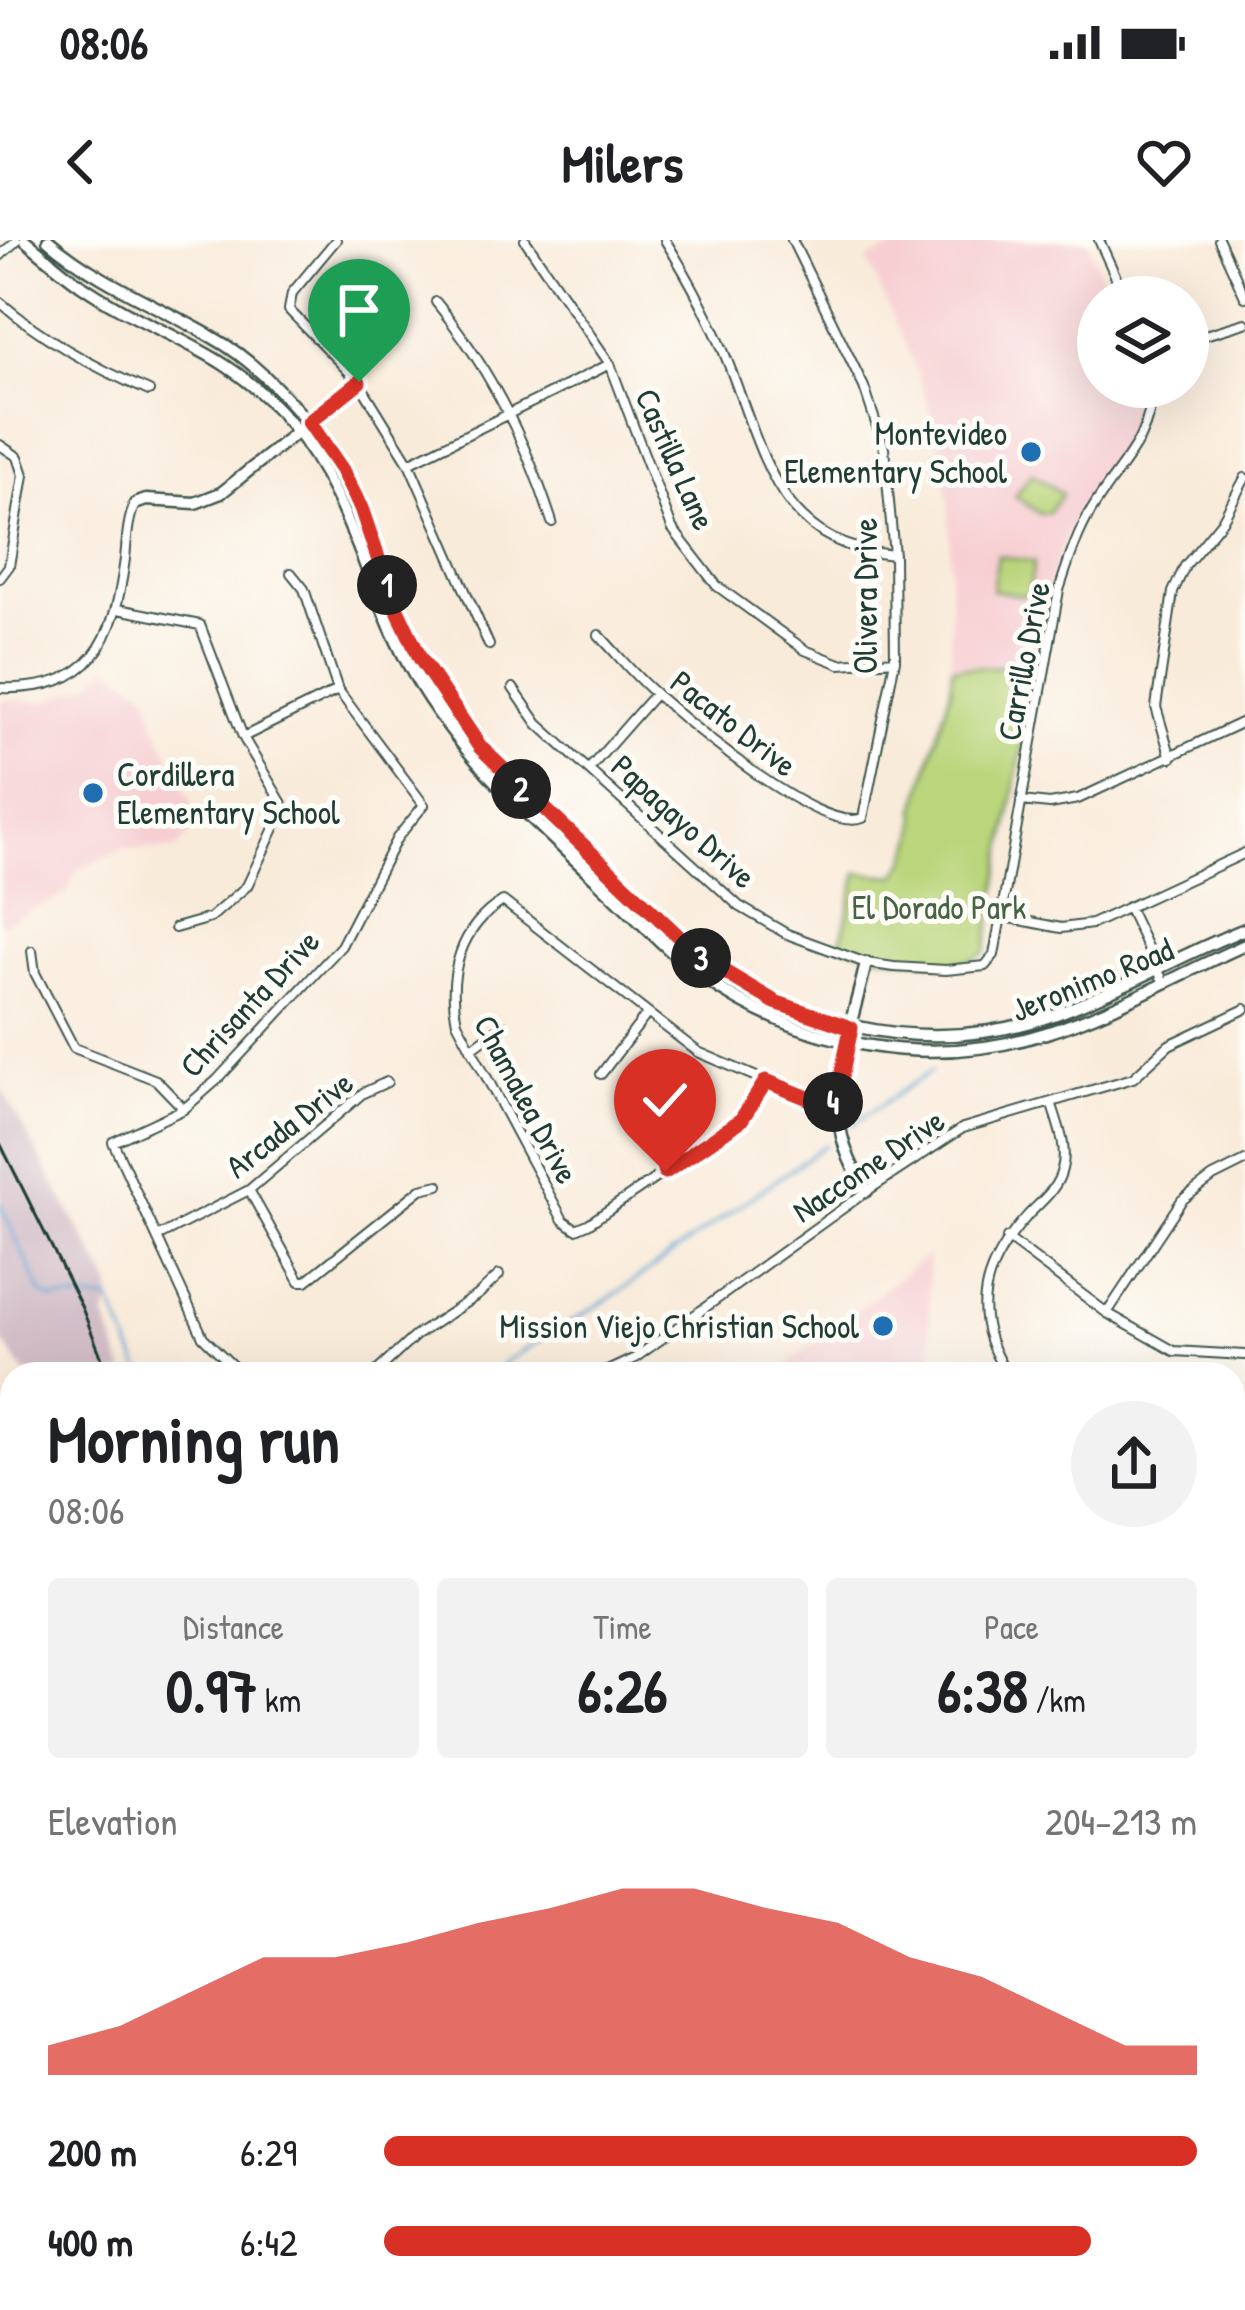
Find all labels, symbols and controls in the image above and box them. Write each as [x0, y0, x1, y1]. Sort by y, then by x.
text: 08:06 [60, 12, 148, 73]
text: Milers [562, 126, 683, 199]
icon: back [48, 129, 114, 195]
icon: heart [1131, 129, 1197, 195]
pin [308, 259, 410, 382]
map controls [1077, 276, 1209, 408]
button: layers [1077, 276, 1209, 408]
icon: arrive [326, 277, 392, 343]
street label: Castilla Lane [625, 381, 727, 537]
place label: Montevideo Elementary School [784, 411, 1007, 494]
marker: Montevideo Elementary School [1018, 439, 1044, 465]
street label: Olivera Drive [843, 518, 887, 674]
pin: 1 [357, 555, 417, 615]
text: 1 [381, 563, 393, 607]
street label: Carrillo Drive [986, 578, 1060, 744]
street label: Pacato Drive [662, 660, 806, 786]
street label: Papagayo Drive [602, 744, 766, 898]
place label: Cordillera Elementary School [117, 752, 340, 835]
pin: 2 [491, 759, 551, 819]
text: 2 [513, 767, 529, 811]
marker: Cordillera Elementary School [80, 780, 106, 806]
park label: El Dorado Park [852, 885, 1027, 929]
street label: Chrisanta Drive [169, 920, 329, 1086]
street label: Jeronimo Road [1004, 927, 1180, 1031]
pin: 3 [671, 928, 731, 988]
text: 3 [694, 936, 708, 980]
street label: Chamalea Drive [464, 1007, 590, 1191]
pin [614, 1049, 716, 1172]
street label: Arcada Drive [216, 1060, 362, 1188]
icon: check [632, 1067, 698, 1133]
pin: 4 [803, 1072, 863, 1132]
text: 4 [827, 1080, 839, 1124]
street label: Naccome Drive [783, 1098, 953, 1232]
place label: Mission Viejo Christian School [500, 1304, 859, 1348]
marker: Mission Viejo Christian School [870, 1313, 896, 1339]
text: Morning run [48, 1393, 340, 1483]
button: share [1071, 1401, 1197, 1527]
text: 08:06 [48, 1483, 124, 1536]
text: Distance [183, 1605, 284, 1649]
text: Time [593, 1605, 652, 1649]
text: Pace [984, 1605, 1039, 1649]
text: 0.97 [166, 1649, 257, 1731]
text: 6:26 [578, 1649, 667, 1731]
text: 6:38 [937, 1649, 1028, 1731]
text: km [257, 1678, 301, 1722]
text: /km [1028, 1678, 1086, 1722]
text: Elevation [48, 1794, 178, 1847]
text: 204–213 m [1045, 1794, 1197, 1847]
text: 200 m [48, 2125, 137, 2178]
text: 6:29 [240, 2125, 297, 2178]
text: 400 m [48, 2215, 133, 2268]
text: 6:42 [240, 2215, 298, 2268]

